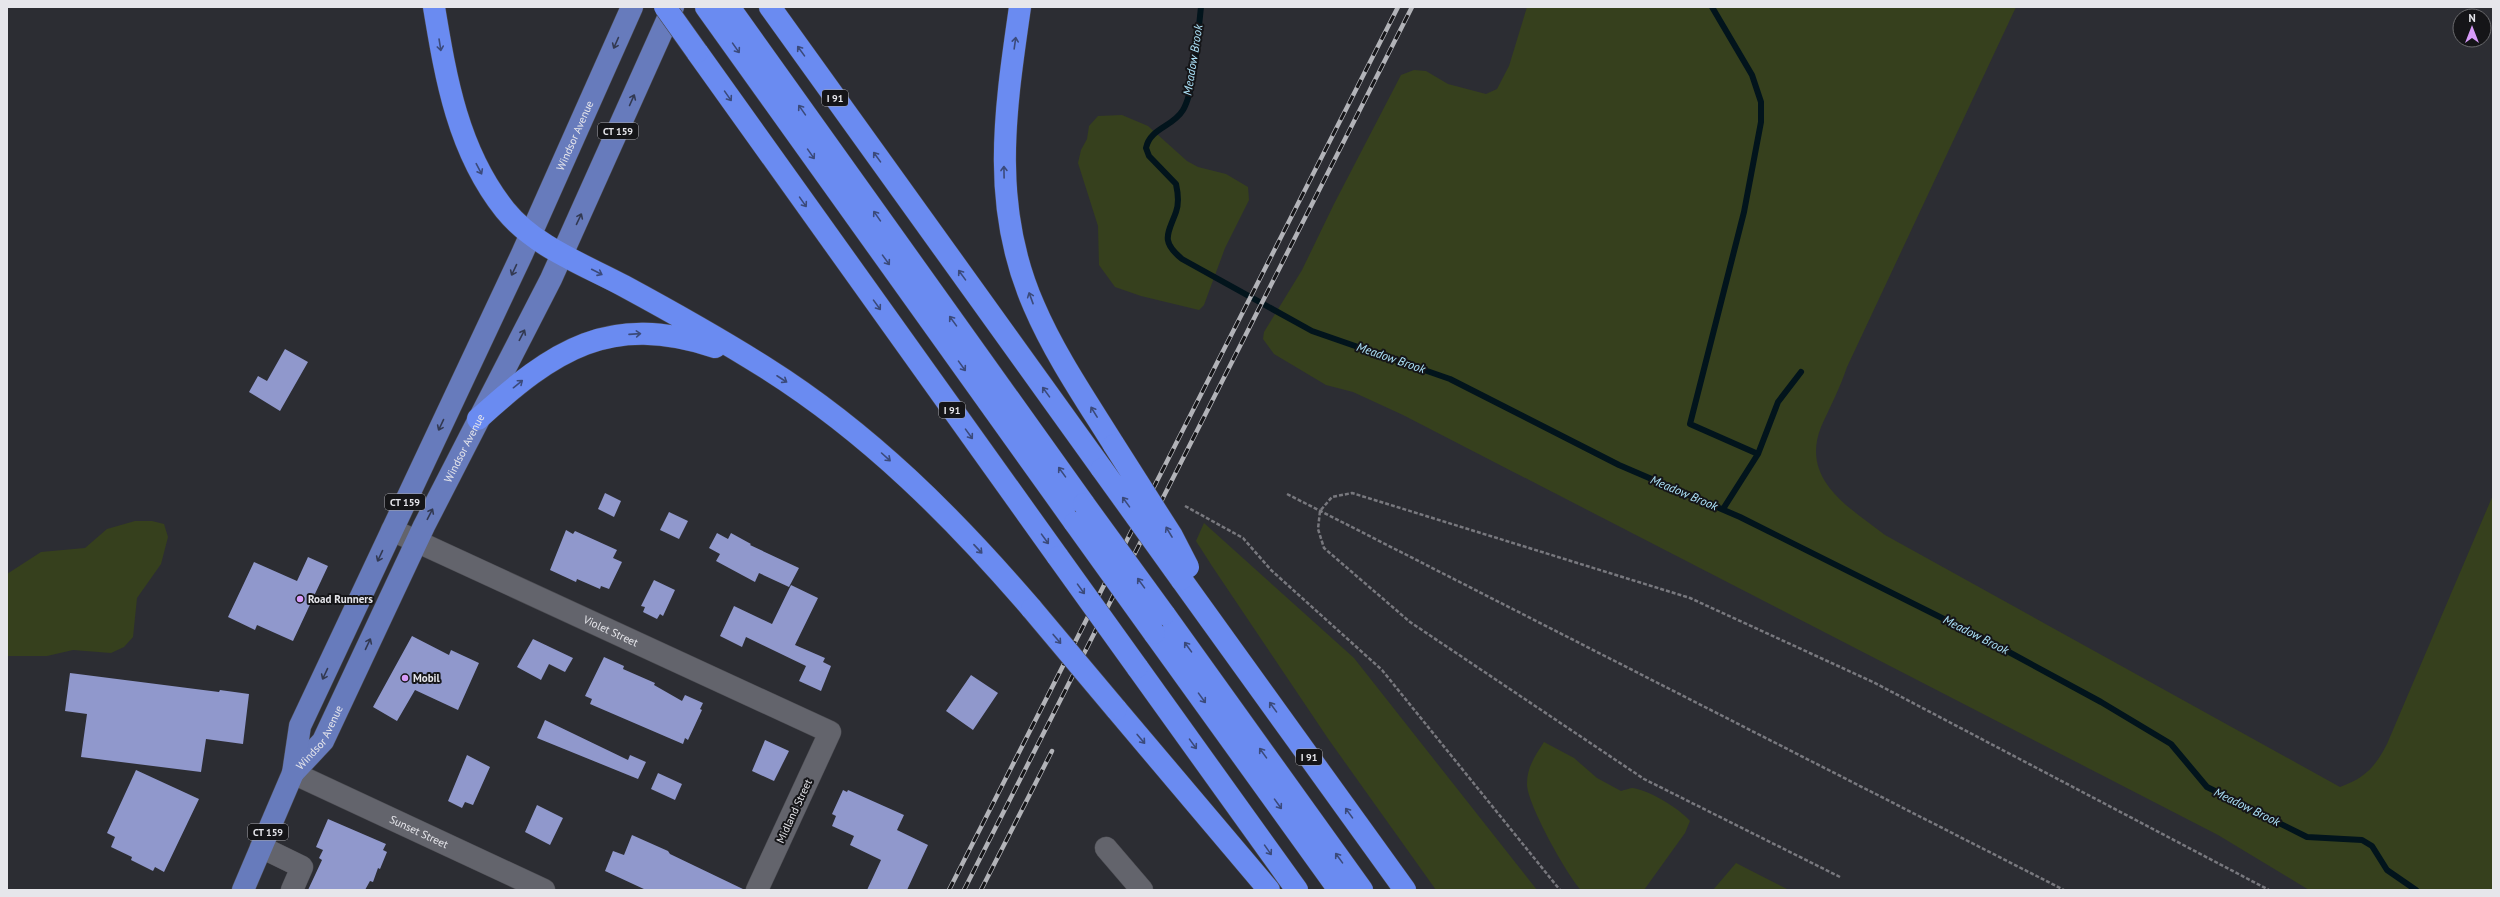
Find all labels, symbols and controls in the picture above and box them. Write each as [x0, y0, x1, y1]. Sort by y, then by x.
north arrow [2452, 8, 2492, 48]
text: N [2468, 11, 2476, 25]
water label: Meadow Brook [1180, 23, 1206, 96]
one-way arrow [612, 36, 619, 48]
one-way arrow [1011, 36, 1019, 49]
one-way arrow [436, 39, 444, 52]
one-way arrow [732, 42, 740, 53]
one-way arrow [797, 46, 806, 57]
one-way arrow [724, 90, 732, 101]
road number: I 91 [822, 90, 848, 106]
one-way arrow [629, 94, 636, 106]
street label: Windsor Avenue [553, 98, 597, 173]
one-way arrow [798, 104, 806, 115]
road number: CT 159 [598, 123, 638, 139]
one-way arrow [807, 148, 815, 159]
one-way arrow [873, 151, 881, 162]
one-way arrow [476, 163, 483, 175]
one-way arrow [1000, 166, 1008, 179]
one-way arrow [799, 196, 807, 207]
one-way arrow [873, 210, 881, 221]
one-way arrow [576, 213, 583, 225]
one-way arrow [882, 254, 891, 265]
one-way arrow [510, 264, 517, 276]
one-way arrow [591, 269, 603, 276]
one-way arrow [958, 270, 966, 281]
one-way arrow [1026, 293, 1034, 305]
one-way arrow [873, 300, 881, 311]
one-way arrow [949, 316, 957, 327]
one-way arrow [519, 329, 526, 341]
one-way arrow [628, 330, 641, 338]
water label: Meadow Brook [1355, 339, 1428, 376]
one-way arrow [958, 360, 966, 371]
one-way arrow [777, 375, 788, 383]
one-way arrow [513, 380, 523, 389]
one-way arrow [1042, 387, 1050, 398]
road number: I 91 [939, 402, 965, 418]
one-way arrow [1089, 406, 1097, 418]
street label: Windsor Avenue [441, 411, 488, 485]
one-way arrow [437, 419, 444, 431]
one-way arrow [965, 428, 973, 439]
one-way arrow [881, 453, 891, 462]
one-way arrow [1058, 467, 1066, 478]
water label: Meadow Brook [1648, 472, 1721, 514]
road number: CT 159 [385, 494, 425, 510]
one-way arrow [1122, 497, 1130, 508]
one-way arrow [427, 508, 434, 520]
one-way arrow [1165, 526, 1173, 538]
one-way arrow [1041, 533, 1049, 544]
one-way arrow [974, 544, 983, 554]
one-way arrow [375, 549, 383, 561]
one-way arrow [1137, 577, 1145, 588]
one-way arrow [1076, 583, 1085, 594]
place label: Road Runners [308, 592, 373, 606]
marker: Road Runners [295, 594, 305, 604]
street label: Violet Street [580, 612, 641, 650]
water label: Meadow Brook [1941, 612, 2012, 658]
one-way arrow [1052, 633, 1061, 644]
one-way arrow [365, 638, 372, 650]
one-way arrow [1183, 642, 1192, 653]
one-way arrow [321, 667, 328, 679]
place label: Mobil [413, 671, 441, 685]
marker: Mobil [400, 673, 410, 683]
one-way arrow [1198, 693, 1206, 704]
one-way arrow [1269, 702, 1277, 713]
street label: Windsor Avenue [293, 703, 346, 772]
one-way arrow [1137, 733, 1146, 744]
one-way arrow [1188, 739, 1197, 750]
one-way arrow [1259, 747, 1268, 758]
road number: I 91 [1296, 749, 1322, 765]
street label: Midland Street [773, 776, 815, 845]
water label: Meadow Brook [2212, 784, 2283, 829]
one-way arrow [1274, 798, 1282, 809]
one-way arrow [1345, 808, 1353, 819]
street label: Sunset Street [388, 812, 451, 851]
road number: CT 159 [248, 824, 288, 840]
one-way arrow [1264, 844, 1272, 855]
one-way arrow [1335, 853, 1343, 864]

